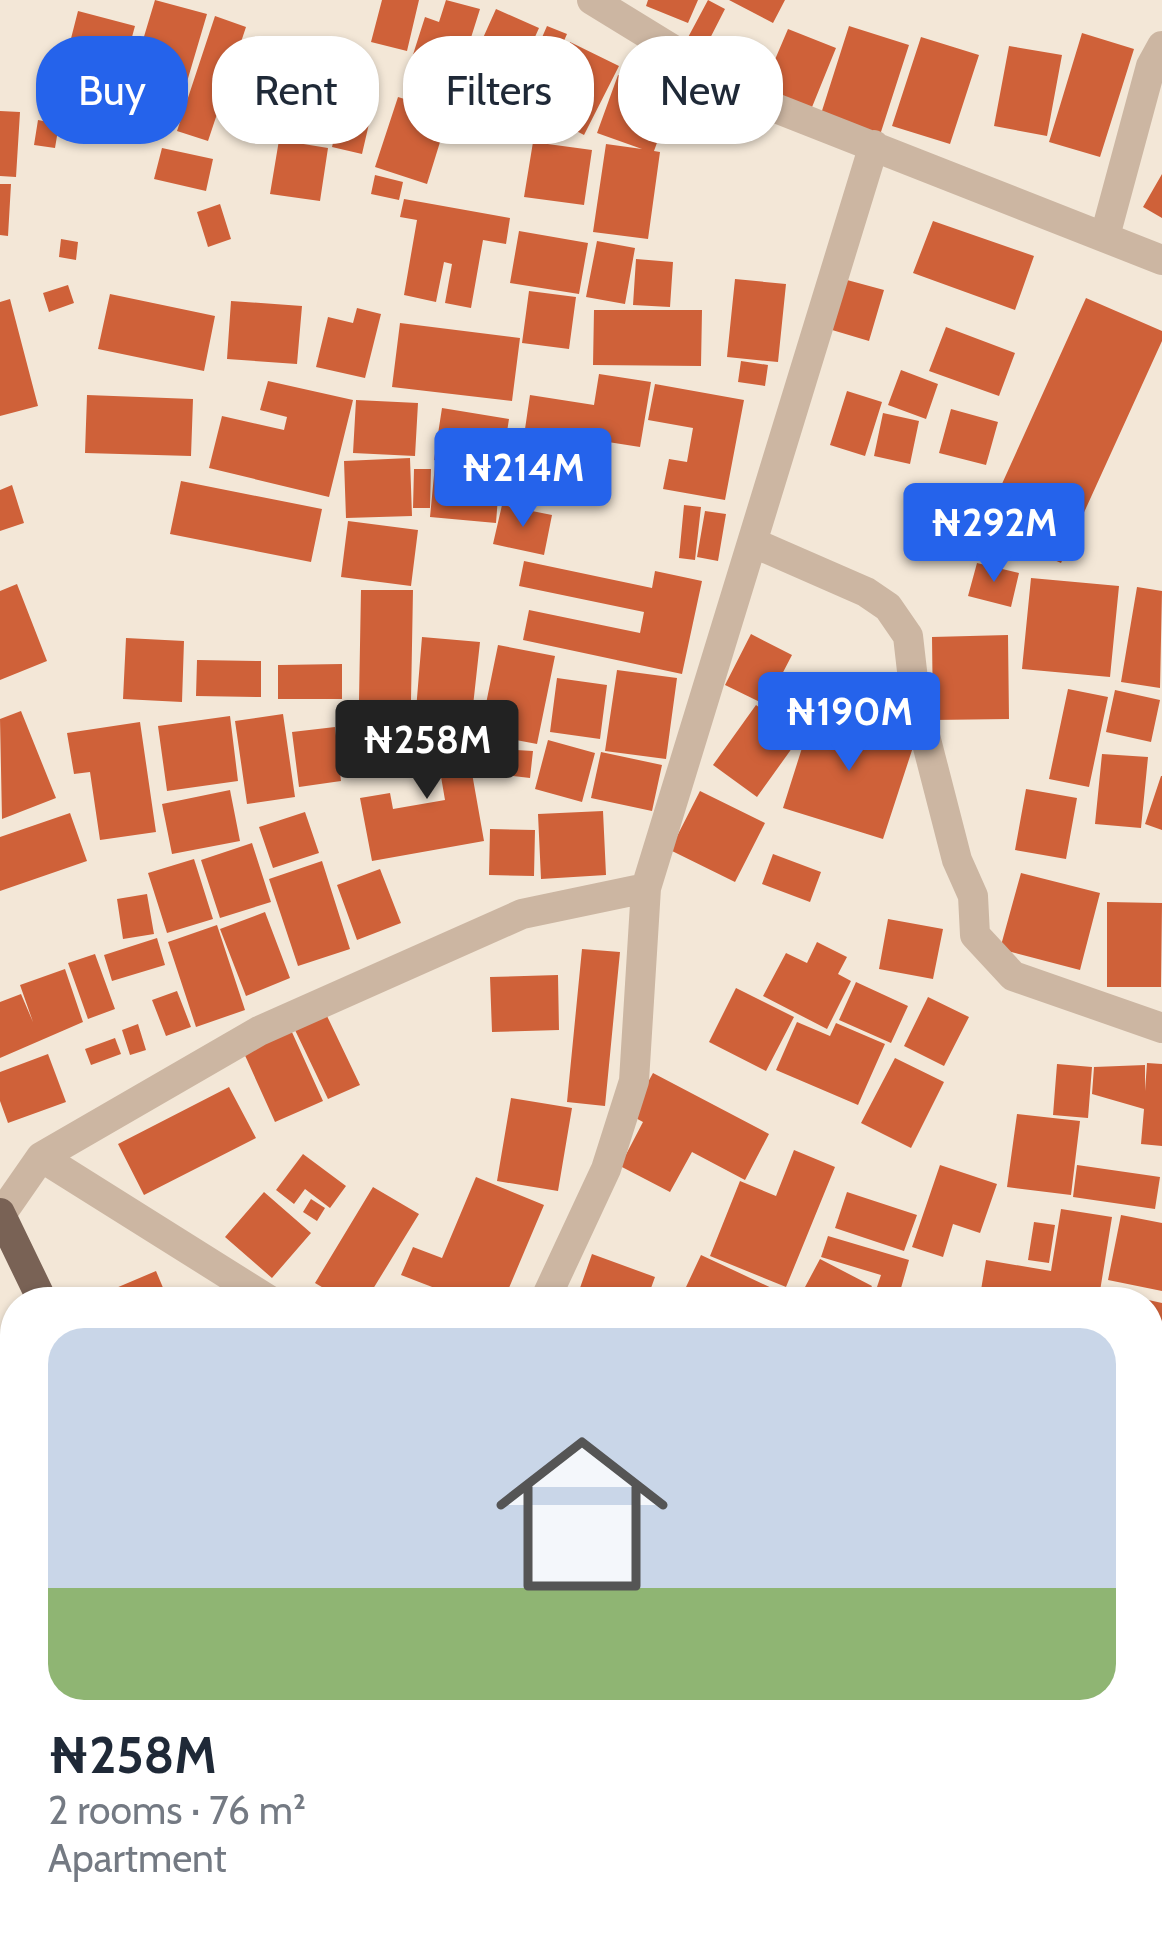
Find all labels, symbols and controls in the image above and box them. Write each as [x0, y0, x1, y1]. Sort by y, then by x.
chip: Buy [36, 36, 188, 144]
chip: Rent [212, 36, 379, 144]
chip: Filters [403, 36, 594, 144]
chip: New [618, 36, 783, 144]
pin: ₦214M [439, 428, 607, 530]
text: ₦214M [461, 443, 585, 491]
pin: ₦292M [910, 483, 1078, 585]
text: ₦292M [930, 498, 1058, 546]
pin: ₦190M [765, 672, 933, 774]
text: ₦190M [785, 687, 913, 735]
pin: ₦258M [343, 700, 511, 802]
text: ₦258M [362, 715, 492, 763]
icon: home [474, 1406, 690, 1622]
text: ₦258M [48, 1724, 217, 1786]
text: 2 rooms · 76 m² [48, 1786, 306, 1834]
text: Apartment [48, 1834, 227, 1882]

